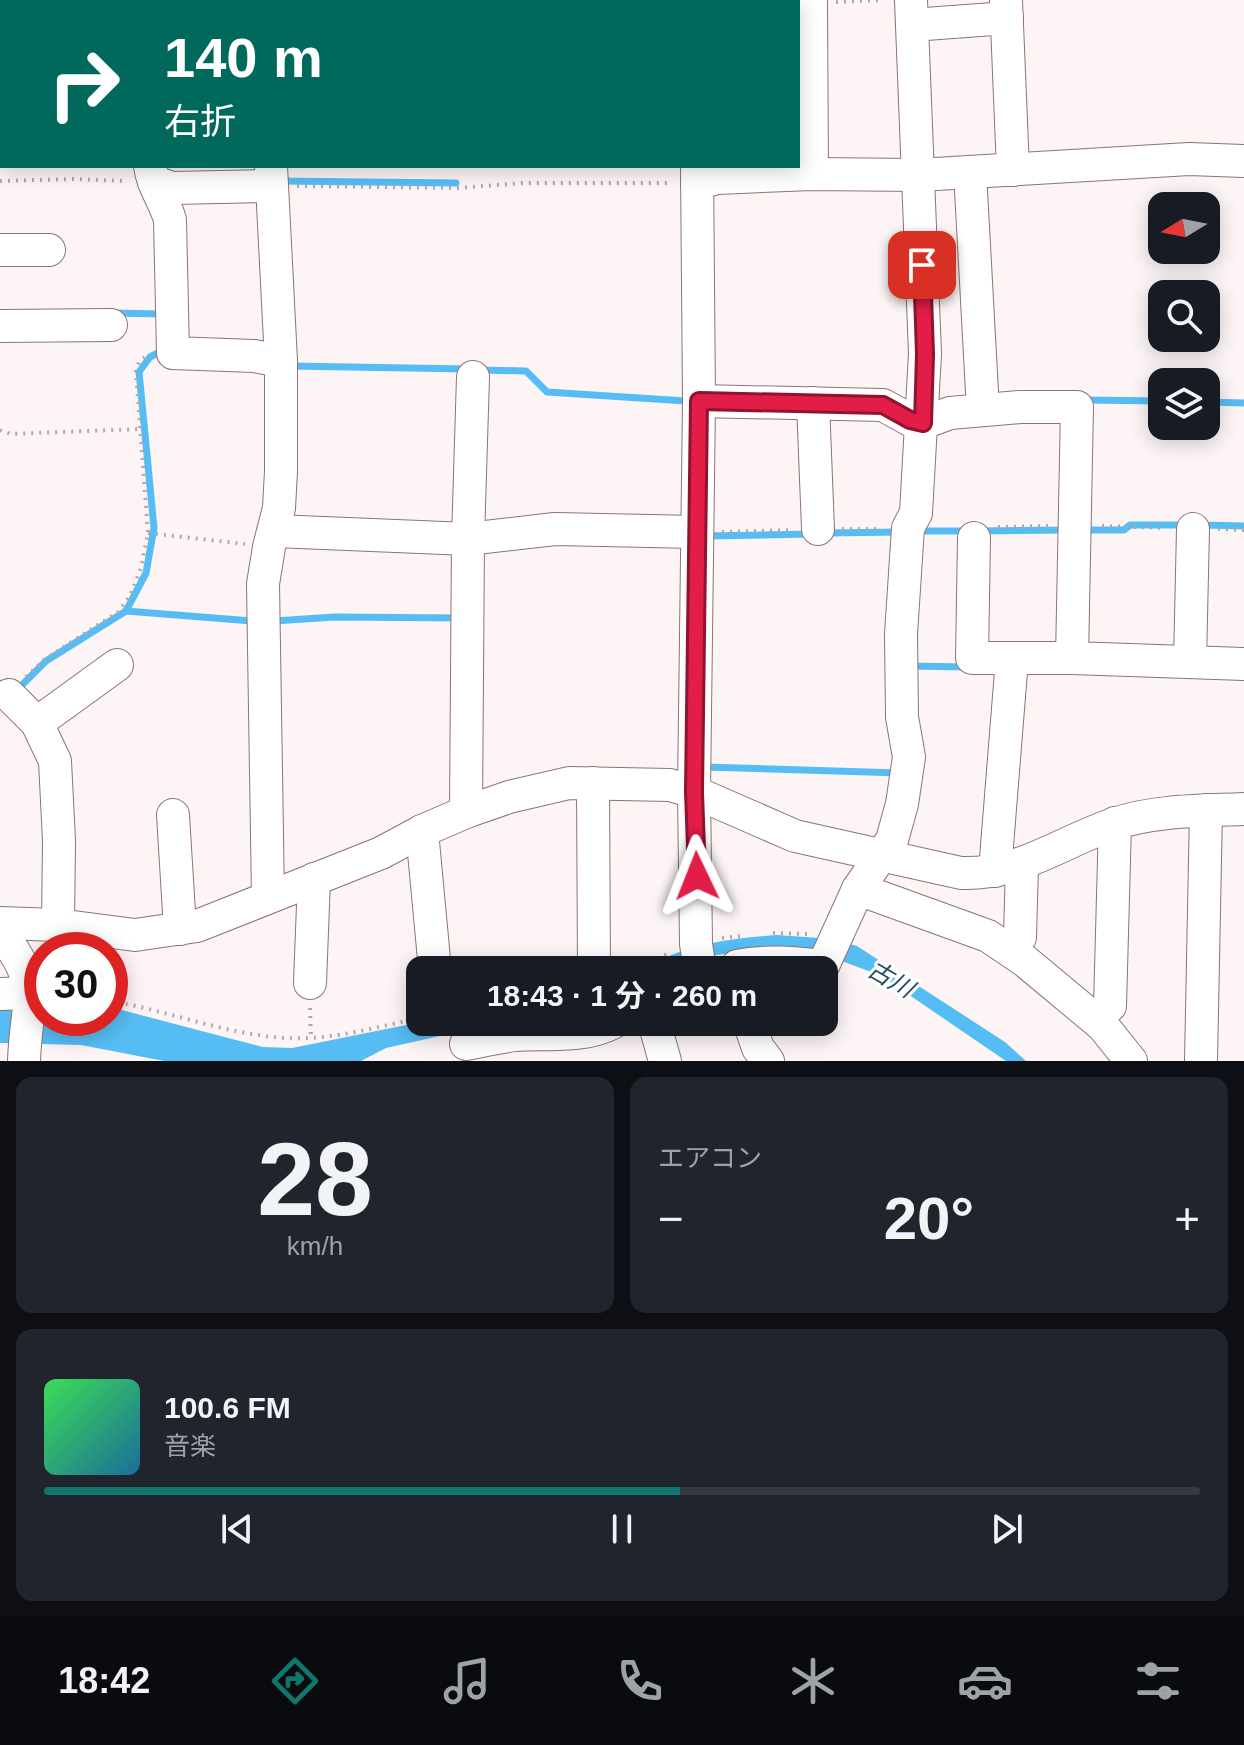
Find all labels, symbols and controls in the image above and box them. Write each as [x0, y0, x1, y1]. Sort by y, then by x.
text: 140 m [164, 26, 323, 89]
icon: right [32, 32, 136, 136]
text: 右折 [164, 101, 236, 142]
north arrow [1148, 192, 1220, 264]
map controls [1148, 192, 1220, 440]
pin [888, 231, 956, 299]
icon: arrive [900, 243, 944, 287]
button: search [1148, 280, 1220, 352]
button: layers [1148, 368, 1220, 440]
position arrow [655, 834, 739, 918]
speed limit sign: 30 [24, 932, 128, 1036]
water label: 古川 [863, 955, 921, 1004]
text: 18:43 · 1 分 · 260 m [487, 979, 757, 1012]
text: 28 [257, 1121, 373, 1237]
text: エアコン [658, 1143, 762, 1173]
text: 20° [884, 1185, 974, 1252]
text: − [658, 1194, 684, 1243]
text: + [1174, 1194, 1200, 1243]
text: km/h [287, 1231, 343, 1261]
text: 100.6 FM [164, 1391, 291, 1424]
text: 音楽 [164, 1431, 216, 1461]
icon: previous [215, 1507, 259, 1551]
icon: pause [600, 1507, 644, 1551]
icon: next [985, 1507, 1029, 1551]
icon: directions [267, 1653, 323, 1709]
icon: music [439, 1653, 495, 1709]
icon: phone [612, 1653, 668, 1709]
icon: climate [785, 1653, 841, 1709]
icon: car [957, 1653, 1013, 1709]
icon: filters [1130, 1653, 1186, 1709]
text: 18:42 [58, 1660, 150, 1701]

